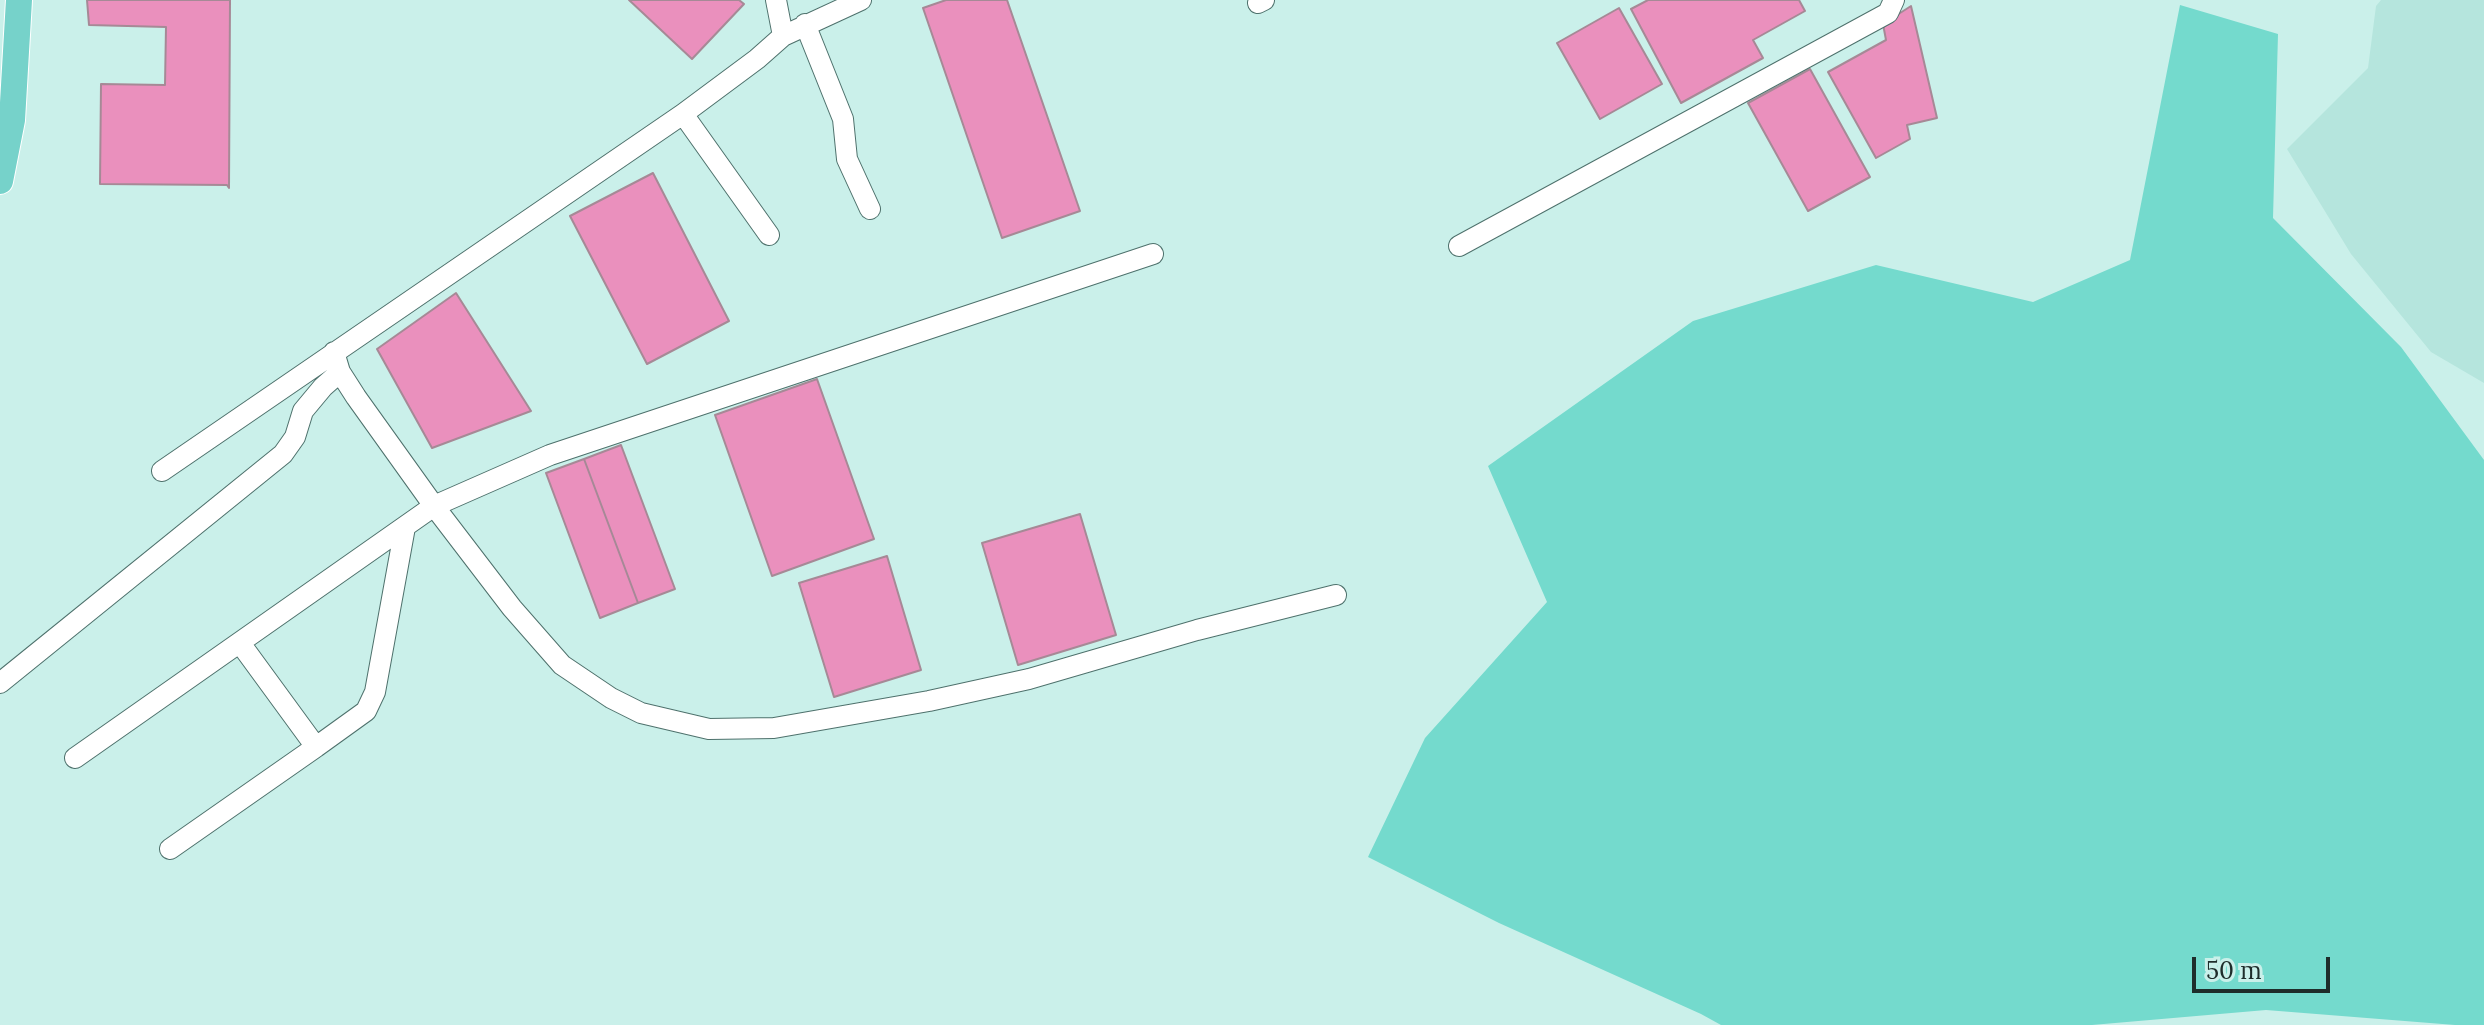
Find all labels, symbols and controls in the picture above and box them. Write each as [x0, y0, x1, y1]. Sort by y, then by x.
scale bar [2196, 941, 2334, 991]
text: 50 m [2206, 955, 2262, 986]

